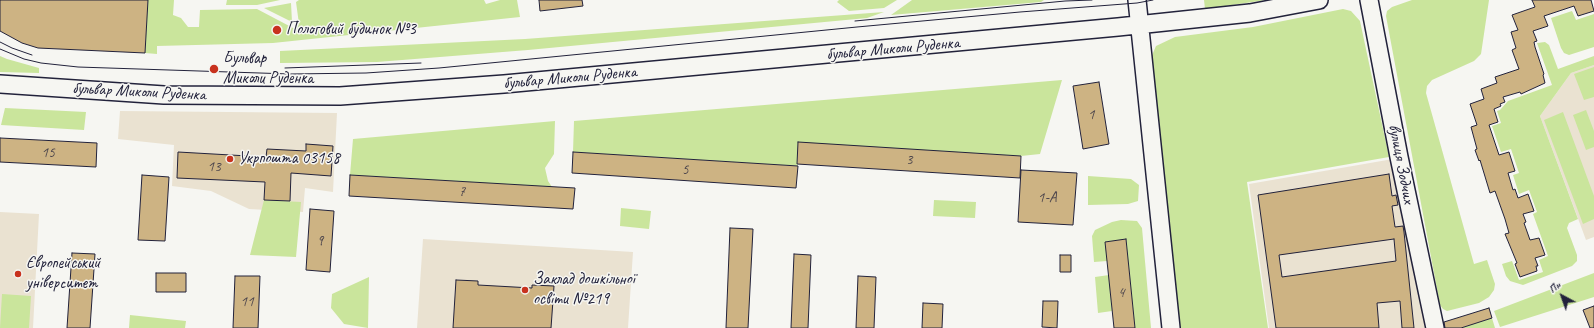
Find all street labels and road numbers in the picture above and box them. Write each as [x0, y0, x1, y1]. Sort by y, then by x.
street label: бульвар Миколи Руденка [826, 33, 960, 65]
street label: бульвар Миколи Руденка [503, 62, 637, 94]
street label: бульвар Миколи Руденка [72, 78, 206, 106]
street label: вулиця Зодчих [1383, 122, 1419, 206]

